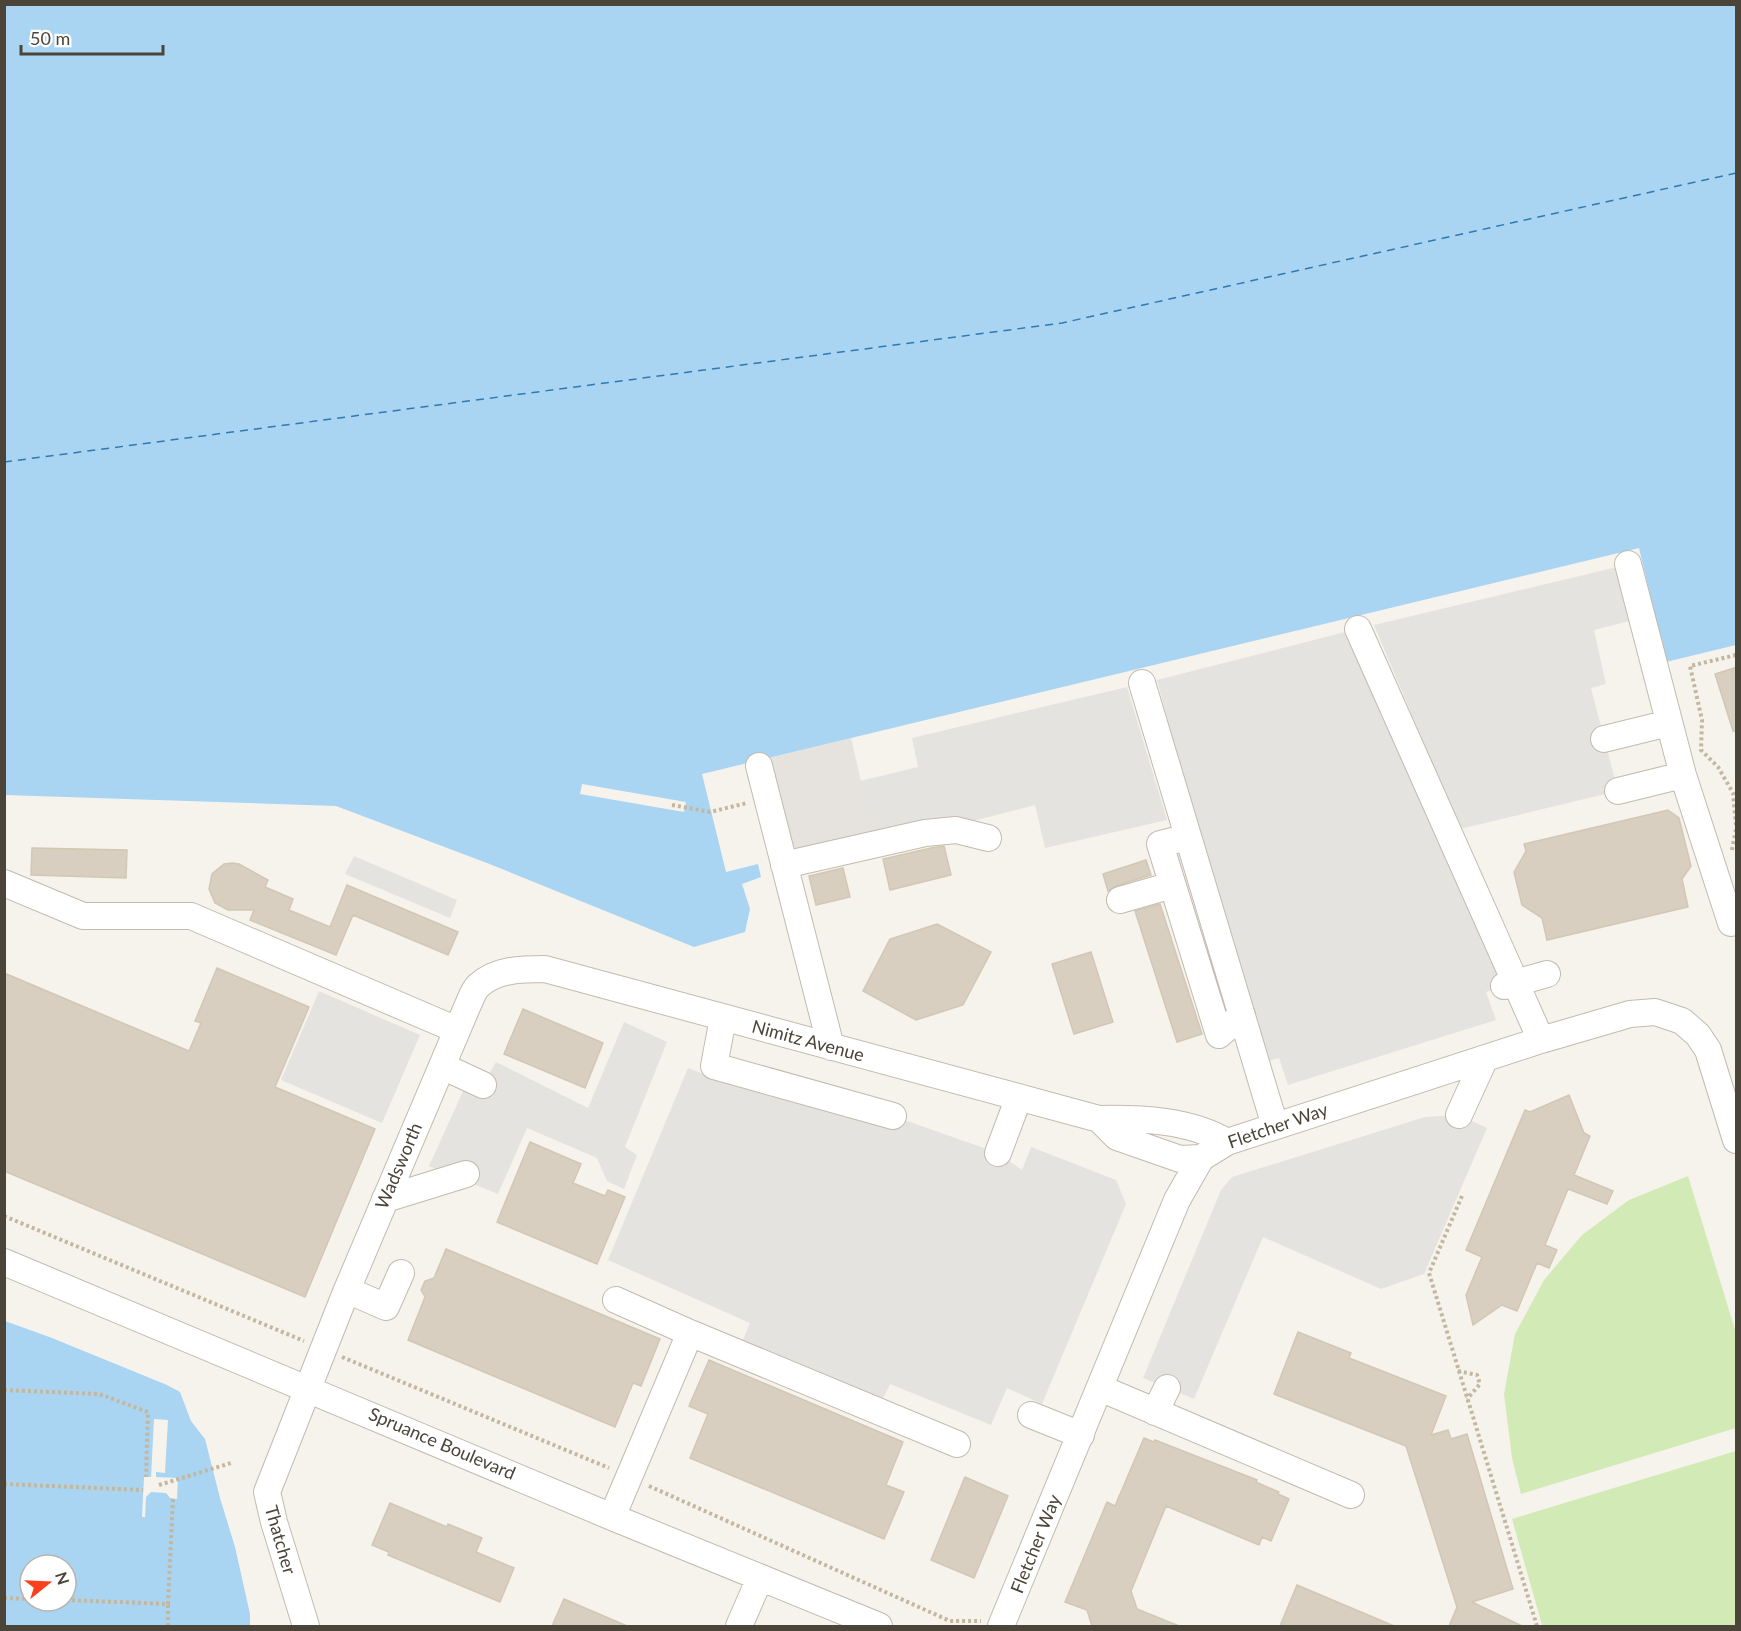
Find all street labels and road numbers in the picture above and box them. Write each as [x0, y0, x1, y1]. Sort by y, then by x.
street label: Nimitz Avenue [750, 1014, 867, 1066]
street label: Fletcher Way [1225, 1097, 1331, 1152]
street label: Wadsworth [370, 1119, 426, 1212]
street label: Spruance Boulevard [366, 1402, 519, 1484]
street label: Fletcher Way [1005, 1490, 1065, 1596]
street label: Thatcher [261, 1503, 301, 1577]

